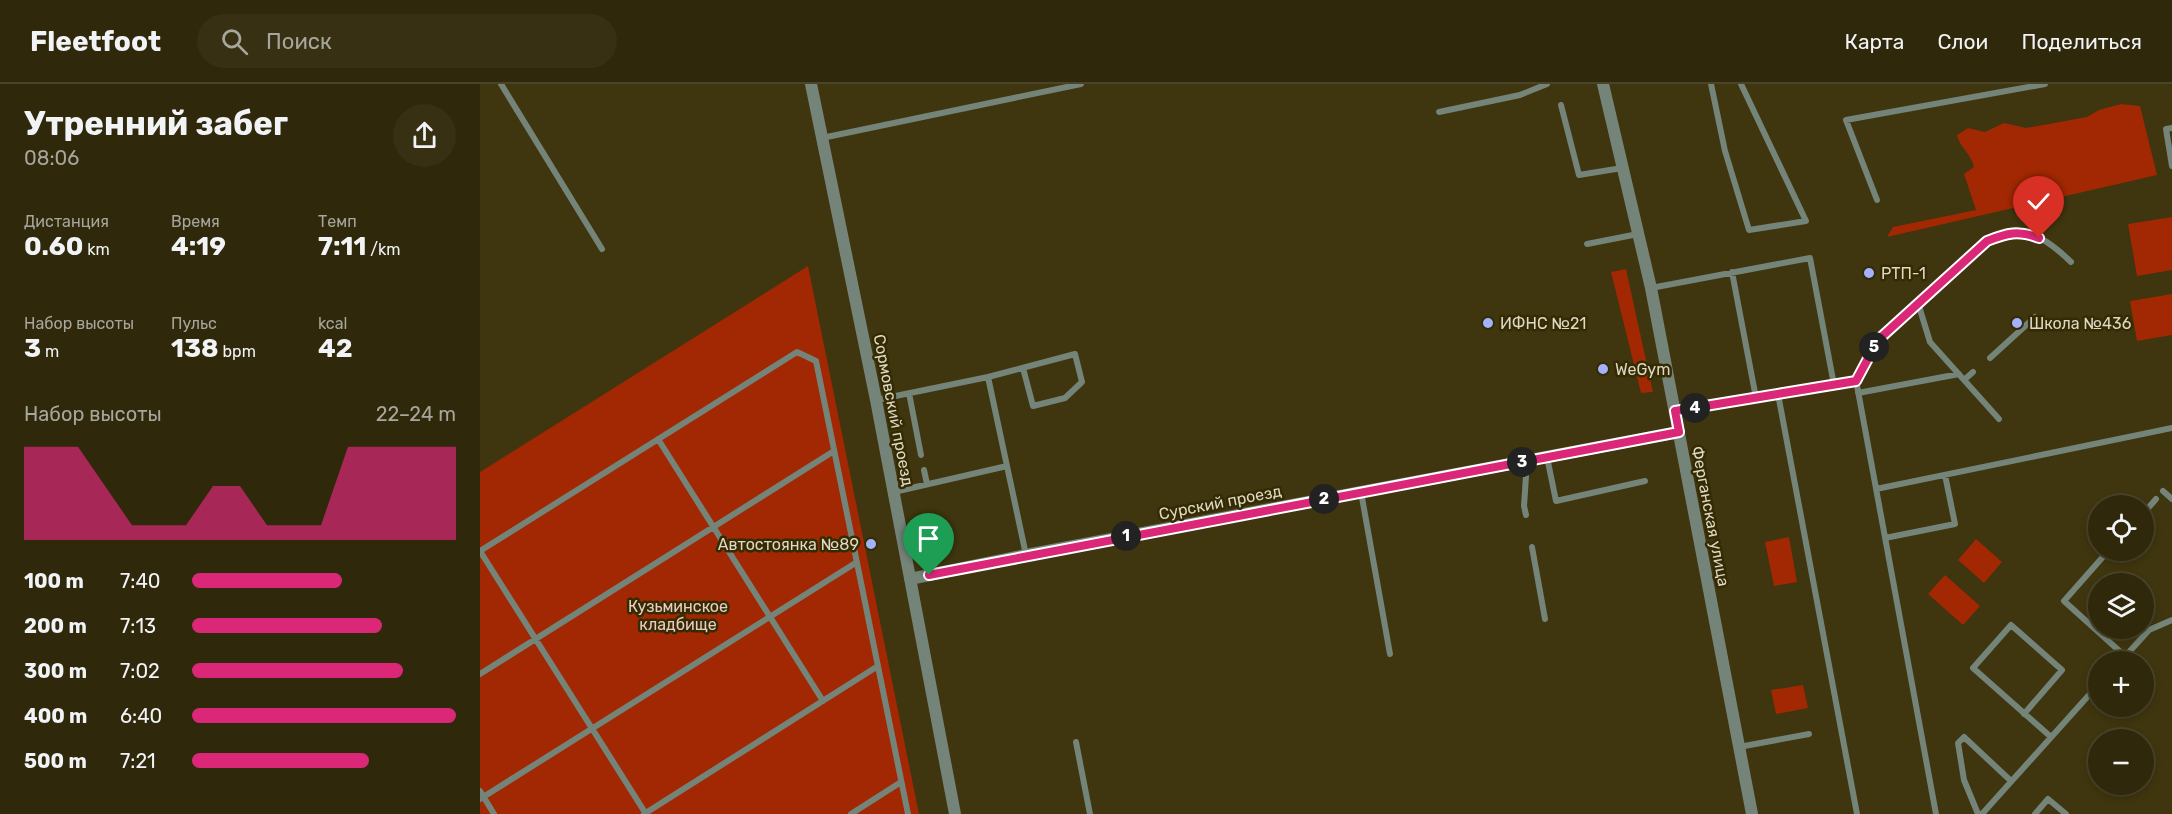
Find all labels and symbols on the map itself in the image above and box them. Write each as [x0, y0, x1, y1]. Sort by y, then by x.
pin [2013, 176, 2064, 238]
place label: РТП-1 [1881, 264, 1926, 283]
marker: РТП-1 [1862, 266, 1876, 280]
place label: ИФНС №21 [1500, 314, 1586, 333]
place label: Школа №436 [2029, 314, 2132, 333]
marker: ИФНС №21 [1481, 316, 1495, 330]
marker: Школа №436 [2010, 316, 2024, 330]
pin: 5 [1859, 332, 1889, 362]
street label: Сормовский проезд [869, 333, 918, 488]
place label: WeGym [1615, 360, 1670, 379]
marker: WeGym [1596, 362, 1610, 376]
pin: 4 [1680, 393, 1710, 423]
street label: Ферганская улица [1688, 444, 1733, 588]
pin: 3 [1507, 447, 1537, 477]
street label: Сурский проезд [1157, 481, 1284, 524]
pin: 2 [1309, 484, 1339, 514]
pin [903, 513, 954, 575]
pin: 1 [1111, 521, 1141, 551]
place label: Автостоянка №89 [718, 535, 859, 554]
marker: Автостоянка №89 [864, 537, 878, 551]
park label: Кузьминское кладбище [628, 597, 728, 634]

